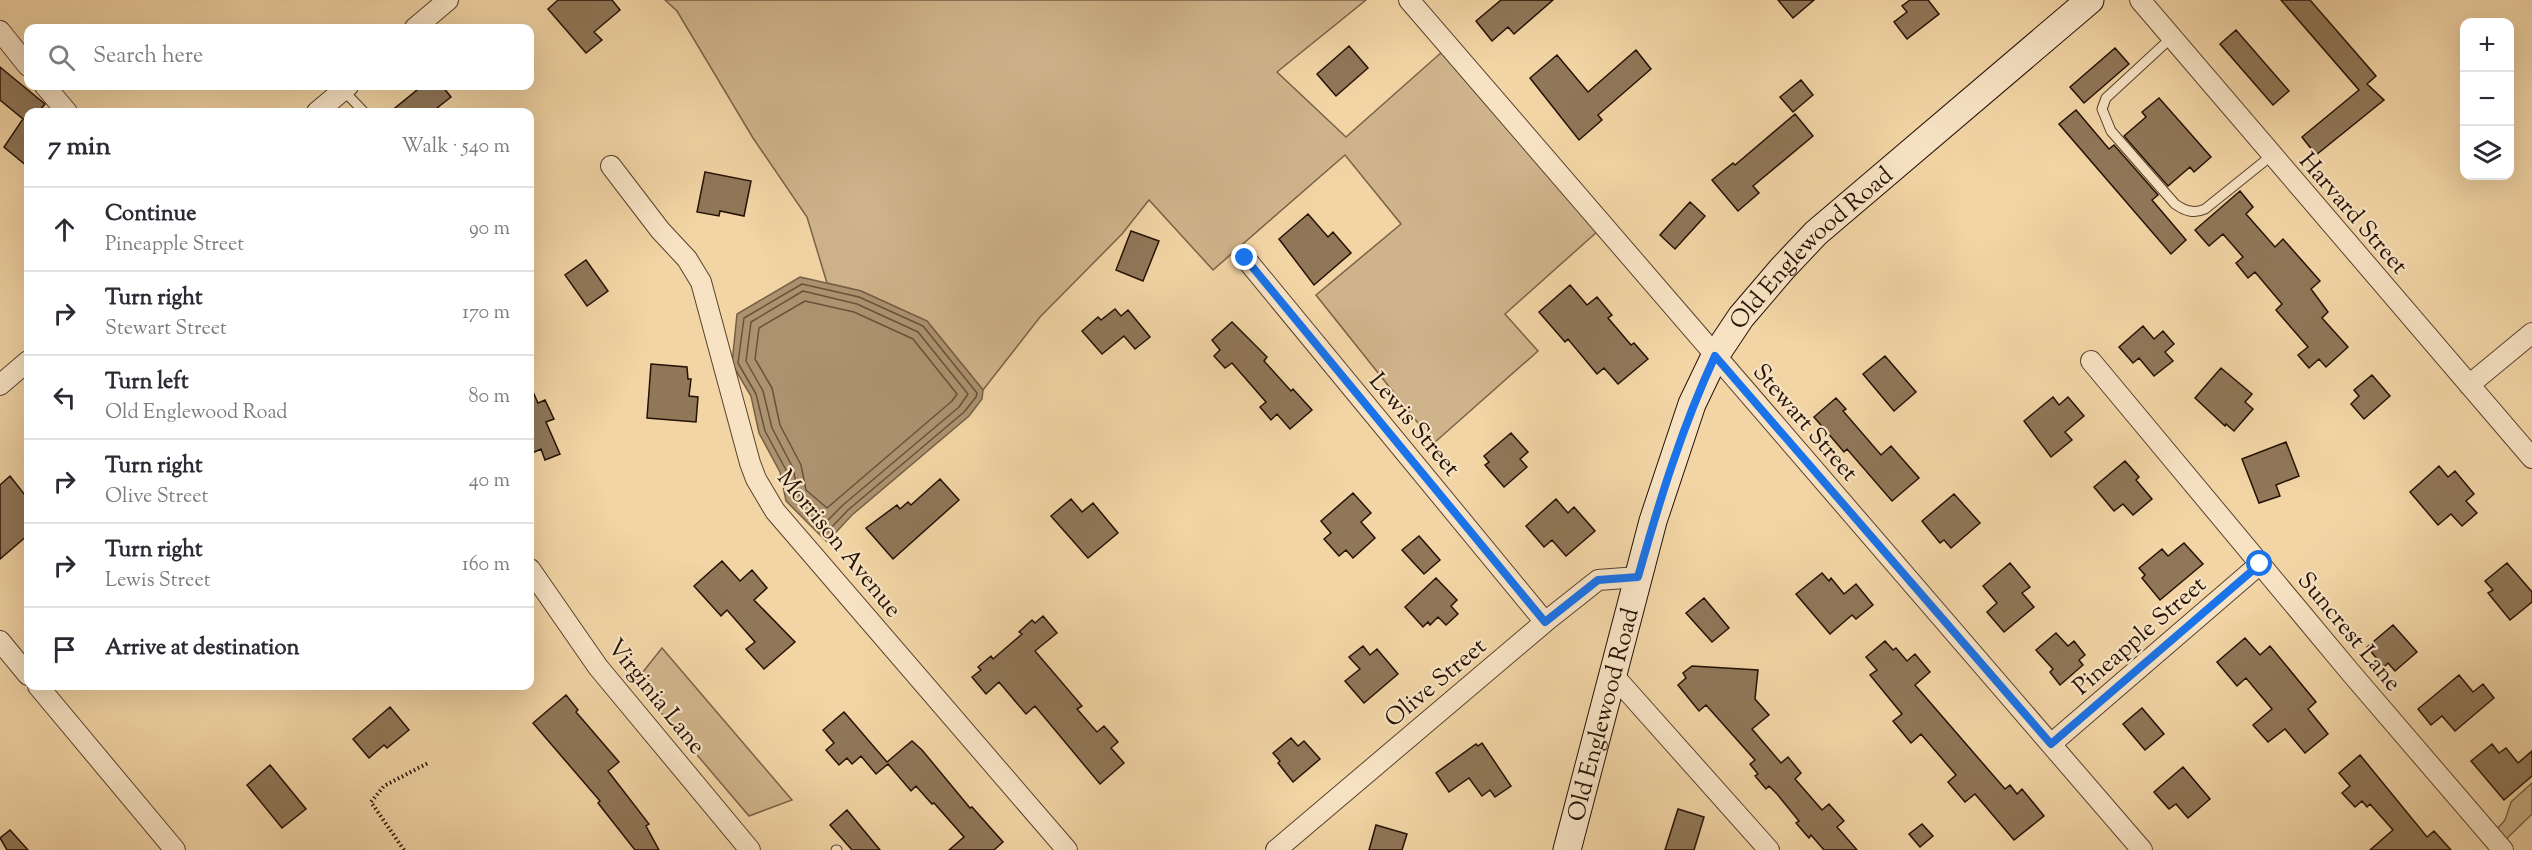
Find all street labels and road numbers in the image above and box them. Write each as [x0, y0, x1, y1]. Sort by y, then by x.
street label: Harvard Street [2290, 146, 2415, 283]
street label: Old Englewood Road [1722, 159, 1901, 337]
street label: Stewart Street [1744, 357, 1865, 490]
street label: Lewis Street [1360, 366, 1467, 485]
street label: Morrison Avenue [768, 463, 909, 626]
street label: Suncrest Lane [2288, 565, 2409, 699]
street label: Pineapple Street [2066, 569, 2214, 704]
street label: Old Englewood Road [1560, 604, 1649, 825]
street label: Olive Street [1378, 631, 1495, 736]
street label: Virginia Lane [598, 632, 713, 762]

